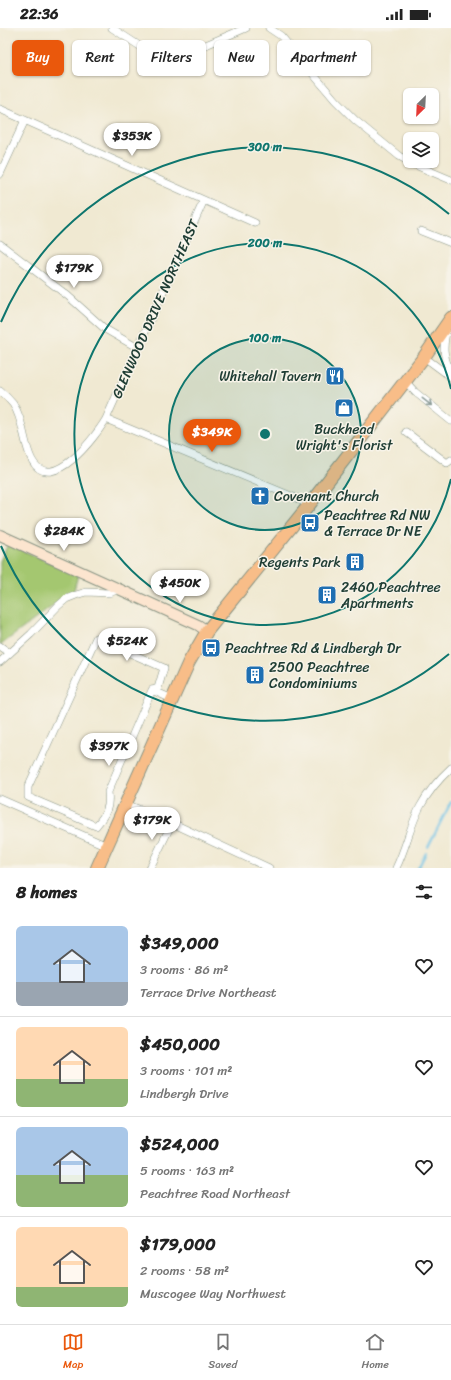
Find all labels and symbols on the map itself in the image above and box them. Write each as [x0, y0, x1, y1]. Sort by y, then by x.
north arrow [403, 88, 439, 124]
pin: $353K [104, 123, 160, 157]
text: 300 m [247, 136, 283, 158]
street label: GLENWOOD DRIVE NORTHEAST [105, 214, 207, 403]
text: 200 m [247, 232, 283, 254]
pin: $179K [46, 255, 102, 289]
text: 100 m [249, 327, 282, 349]
place label: Whitehall Tavern [219, 364, 321, 389]
restaurant icon: Whitehall Tavern [324, 365, 346, 387]
shop icon: Buckhead Wright's Florist [333, 397, 355, 419]
one-way arrow [422, 397, 433, 406]
place label: Buckhead Wright's Florist [296, 417, 394, 458]
pin: $349K [184, 419, 240, 453]
centre of rings [258, 427, 272, 441]
place label: Covenant Church [274, 484, 379, 509]
church icon: Covenant Church [249, 485, 271, 507]
place label: Peachtree Rd NW & Terrace Dr NE [324, 503, 431, 544]
bus stop icon: Peachtree Rd NW & Terrace Dr NE [299, 512, 321, 534]
pin: $284K [36, 518, 92, 552]
place label: Regents Park [259, 550, 341, 575]
building icon: Regents Park [344, 551, 366, 573]
pin: $450K [152, 570, 208, 604]
place label: 2460 Peachtree Apartments [340, 575, 441, 616]
building icon: 2460 Peachtree Apartments [316, 584, 338, 606]
pin: $524K [99, 628, 155, 662]
place label: Peachtree Rd & Lindbergh Dr [225, 636, 402, 661]
bus stop icon: Peachtree Rd & Lindbergh Dr [200, 637, 222, 659]
place label: 2500 Peachtree Condominiums [269, 655, 369, 696]
building icon: 2500 Peachtree Condominiums [244, 664, 266, 686]
pin: $397K [81, 733, 137, 767]
pin: $179K [124, 807, 180, 841]

